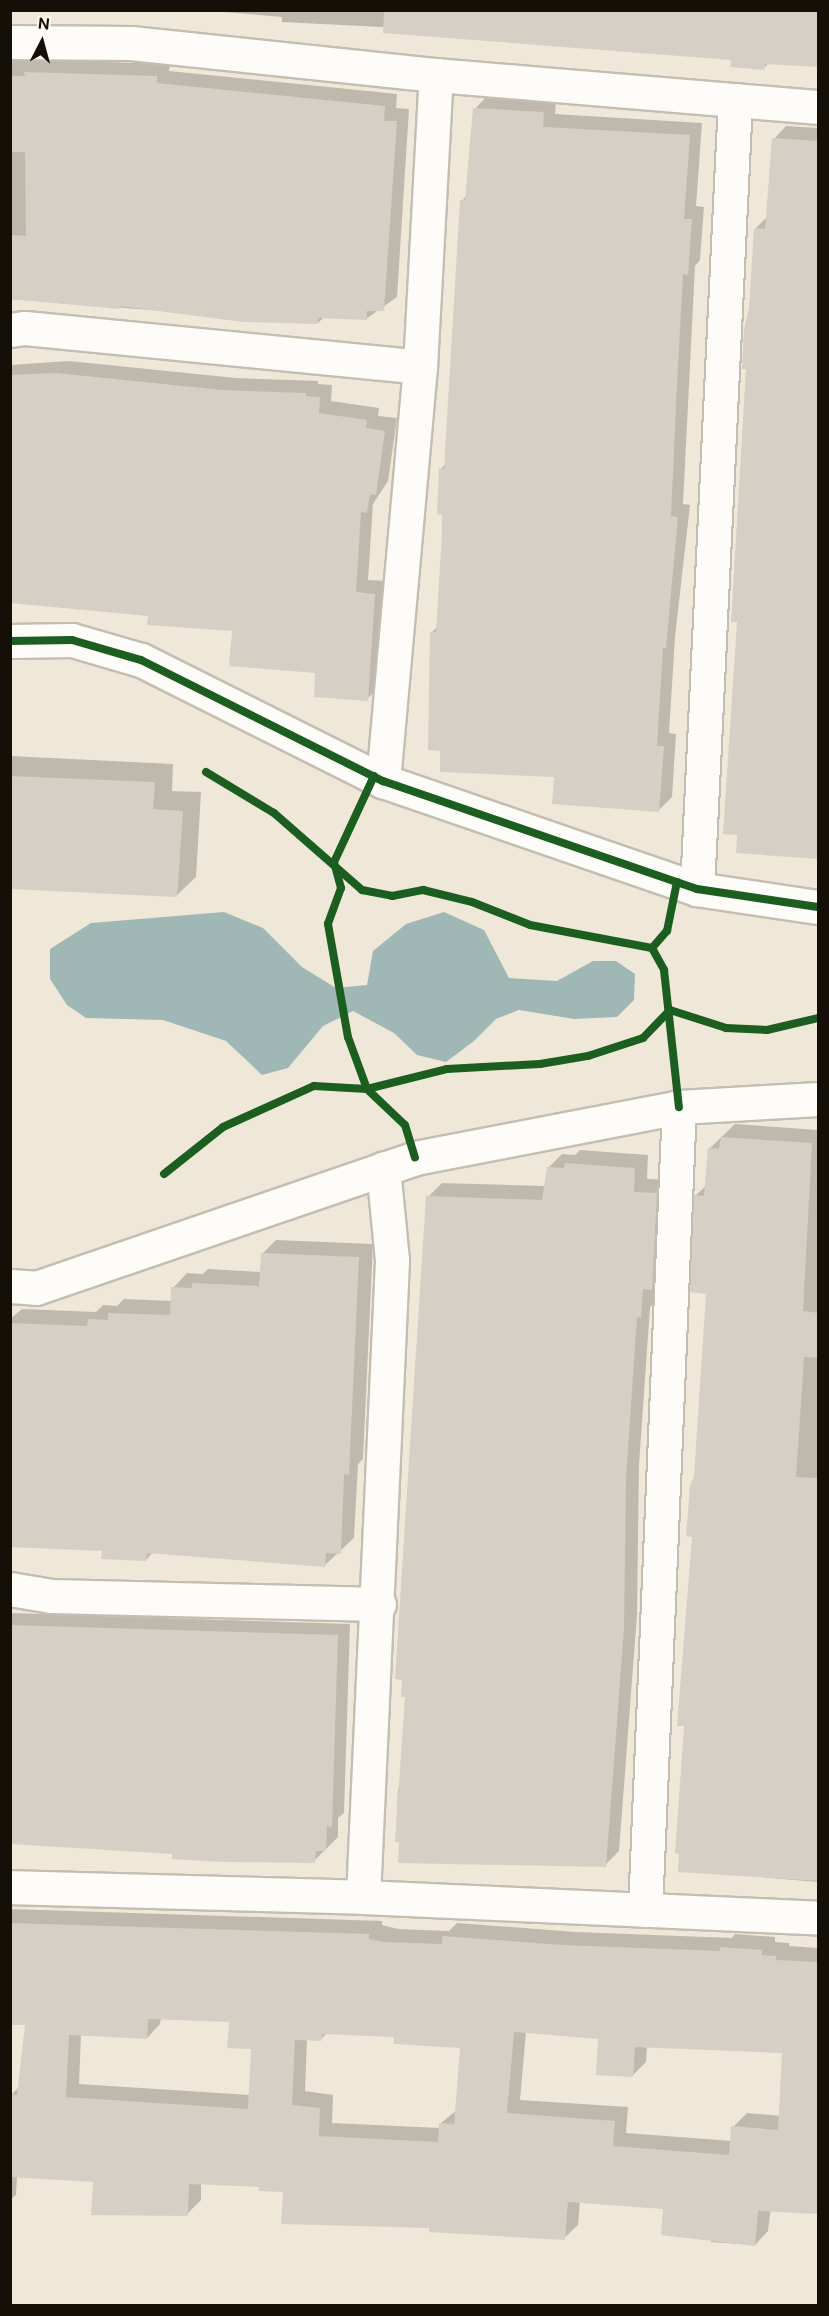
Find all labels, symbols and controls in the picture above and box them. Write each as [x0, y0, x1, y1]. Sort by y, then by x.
north arrow [12, 12, 72, 72]
text: N [37, 13, 51, 35]

